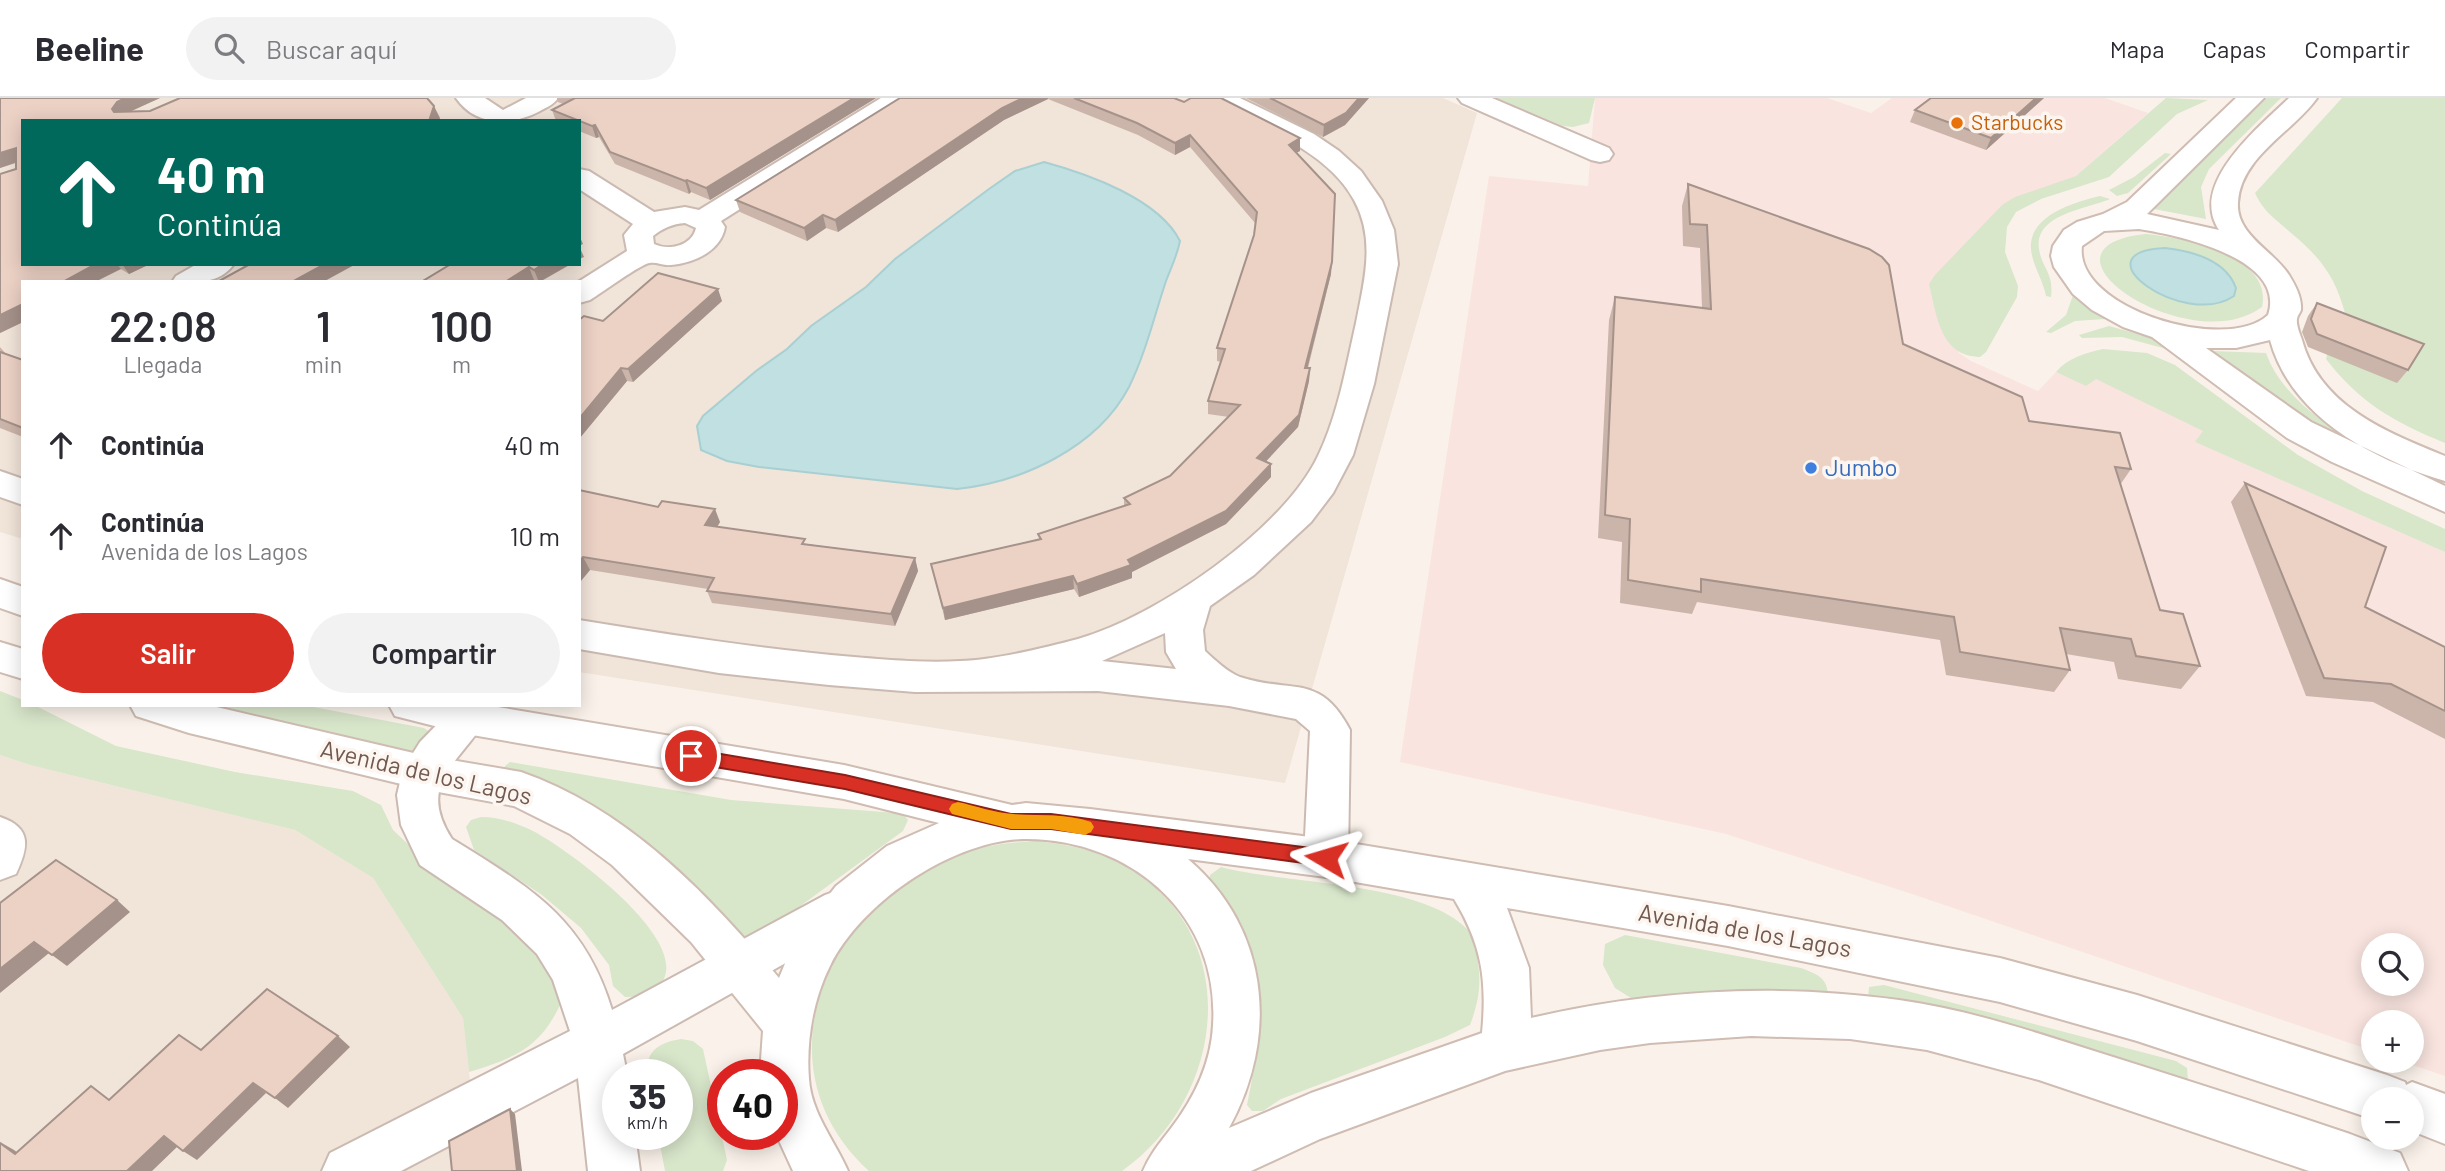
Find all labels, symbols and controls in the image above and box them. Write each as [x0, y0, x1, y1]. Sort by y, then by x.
search box [186, 17, 676, 80]
text: Beeline [35, 28, 144, 68]
icon: search [210, 29, 248, 67]
text: Buscar aquí [266, 33, 397, 64]
text: Mapa [2110, 34, 2165, 63]
text: Capas [2203, 34, 2266, 63]
text: Compartir [2304, 34, 2410, 63]
place label: Starbucks [1971, 109, 2063, 134]
marker: Starbucks [1949, 115, 1965, 131]
text: 40 m [157, 144, 265, 203]
icon: ahead [42, 147, 133, 238]
text: Continúa [157, 204, 282, 242]
text: 22:08 [109, 300, 217, 350]
text: 1 [316, 300, 331, 350]
text: 100 [430, 300, 493, 350]
text: Llegada [123, 350, 202, 378]
text: min [305, 350, 342, 378]
text: m [452, 350, 471, 378]
icon: ahead [42, 426, 80, 464]
text: Continúa [101, 429, 204, 460]
text: 40 m [504, 429, 560, 460]
place label: Jumbo [1825, 452, 1898, 481]
marker: Jumbo [1803, 460, 1819, 476]
text: Continúa [101, 506, 204, 537]
icon: ahead [42, 517, 80, 555]
text: 10 m [510, 520, 560, 551]
text: Avenida de los Lagos [101, 537, 308, 565]
button: Salir [42, 613, 294, 693]
button: Compartir [308, 613, 560, 693]
pin [661, 726, 721, 786]
street label: Avenida de los Lagos [318, 733, 535, 810]
icon: arrive [672, 737, 710, 775]
position arrow [1289, 821, 1363, 895]
street label: Avenida de los Lagos [1636, 896, 1854, 963]
map controls [2361, 933, 2424, 1150]
button: search [2361, 933, 2424, 996]
button: + [2361, 1010, 2424, 1073]
speed limit sign: 40 [707, 1059, 798, 1150]
text: 35 [629, 1074, 666, 1116]
button: − [2361, 1087, 2424, 1150]
text: km/h [627, 1111, 668, 1133]

